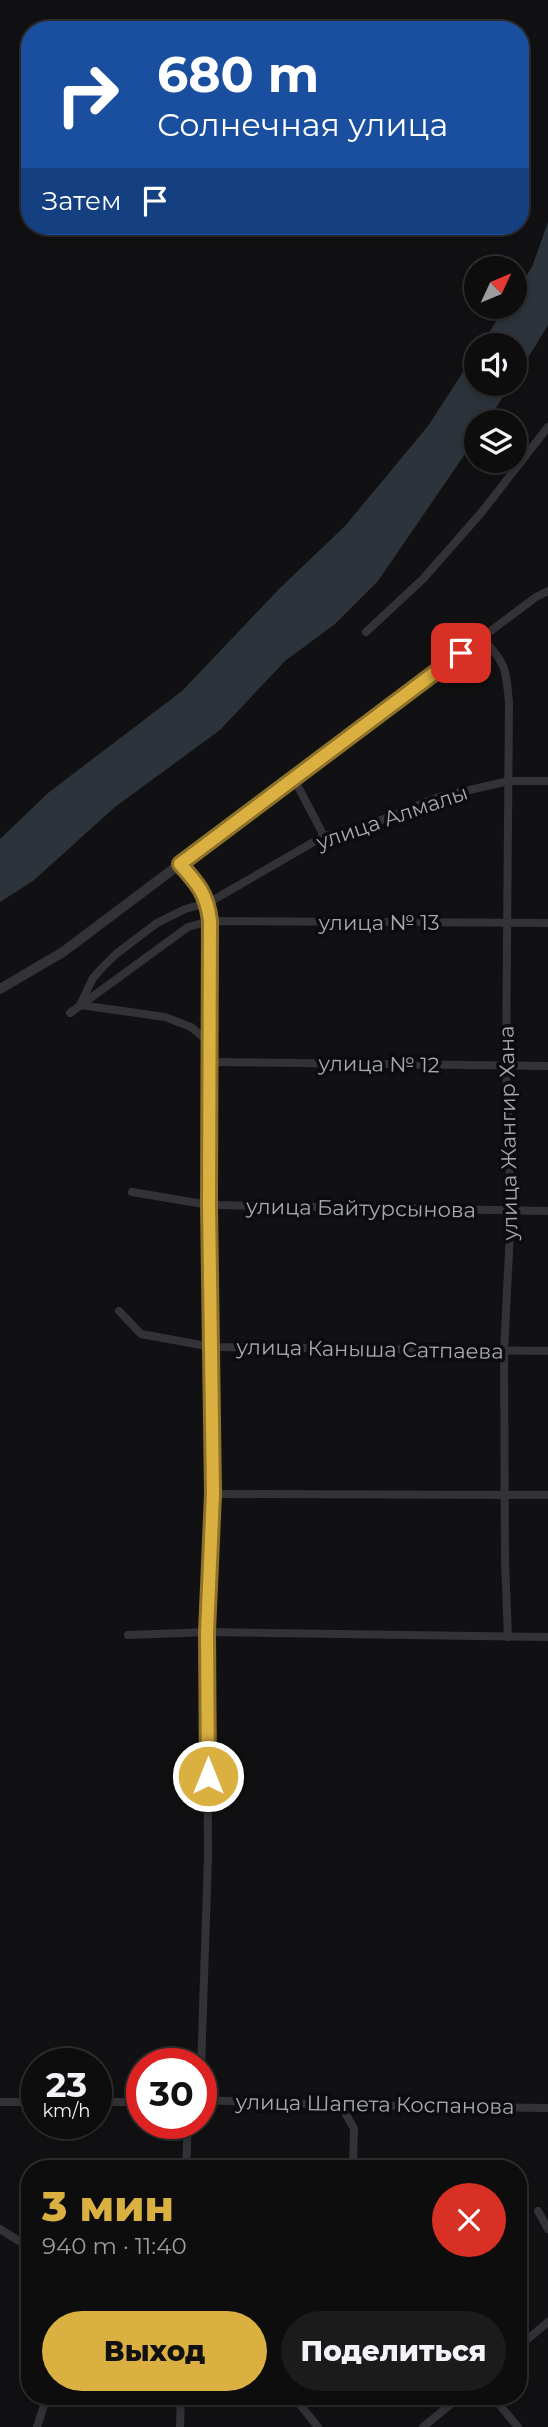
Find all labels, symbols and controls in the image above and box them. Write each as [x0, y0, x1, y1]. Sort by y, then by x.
text: 680 m [157, 45, 319, 104]
icon: right [42, 49, 133, 140]
text: Солнечная улица [157, 105, 448, 144]
icon: arrive [136, 182, 174, 220]
text: Затем [42, 185, 122, 217]
north arrow [464, 256, 527, 318]
map controls [464, 256, 527, 473]
button: sound [464, 333, 527, 396]
button: layers [464, 410, 527, 473]
pin [431, 623, 491, 683]
icon: arrive [442, 634, 480, 672]
street label: улица Алмалы [312, 779, 471, 855]
street label: улица № 13 [317, 910, 440, 935]
street label: улица Жангир Хана [494, 1025, 522, 1242]
street label: улица № 12 [317, 1050, 440, 1078]
street label: улица Байтурсынова [245, 1193, 476, 1223]
street label: улица Каныша Сатпаева [235, 1334, 504, 1364]
position arrow [171, 1739, 245, 1813]
speed limit sign: 30 [126, 2048, 217, 2139]
text: 23 [46, 2063, 87, 2106]
street label: улица Шапета Коспанова [234, 2089, 515, 2119]
text: km/h [42, 2100, 91, 2122]
text: 3 мин [42, 2180, 174, 2232]
button: close [432, 2183, 506, 2257]
text: 940 m · 11:40 [42, 2232, 187, 2260]
button: Выход [42, 2311, 267, 2391]
button: Поделиться [281, 2311, 506, 2391]

